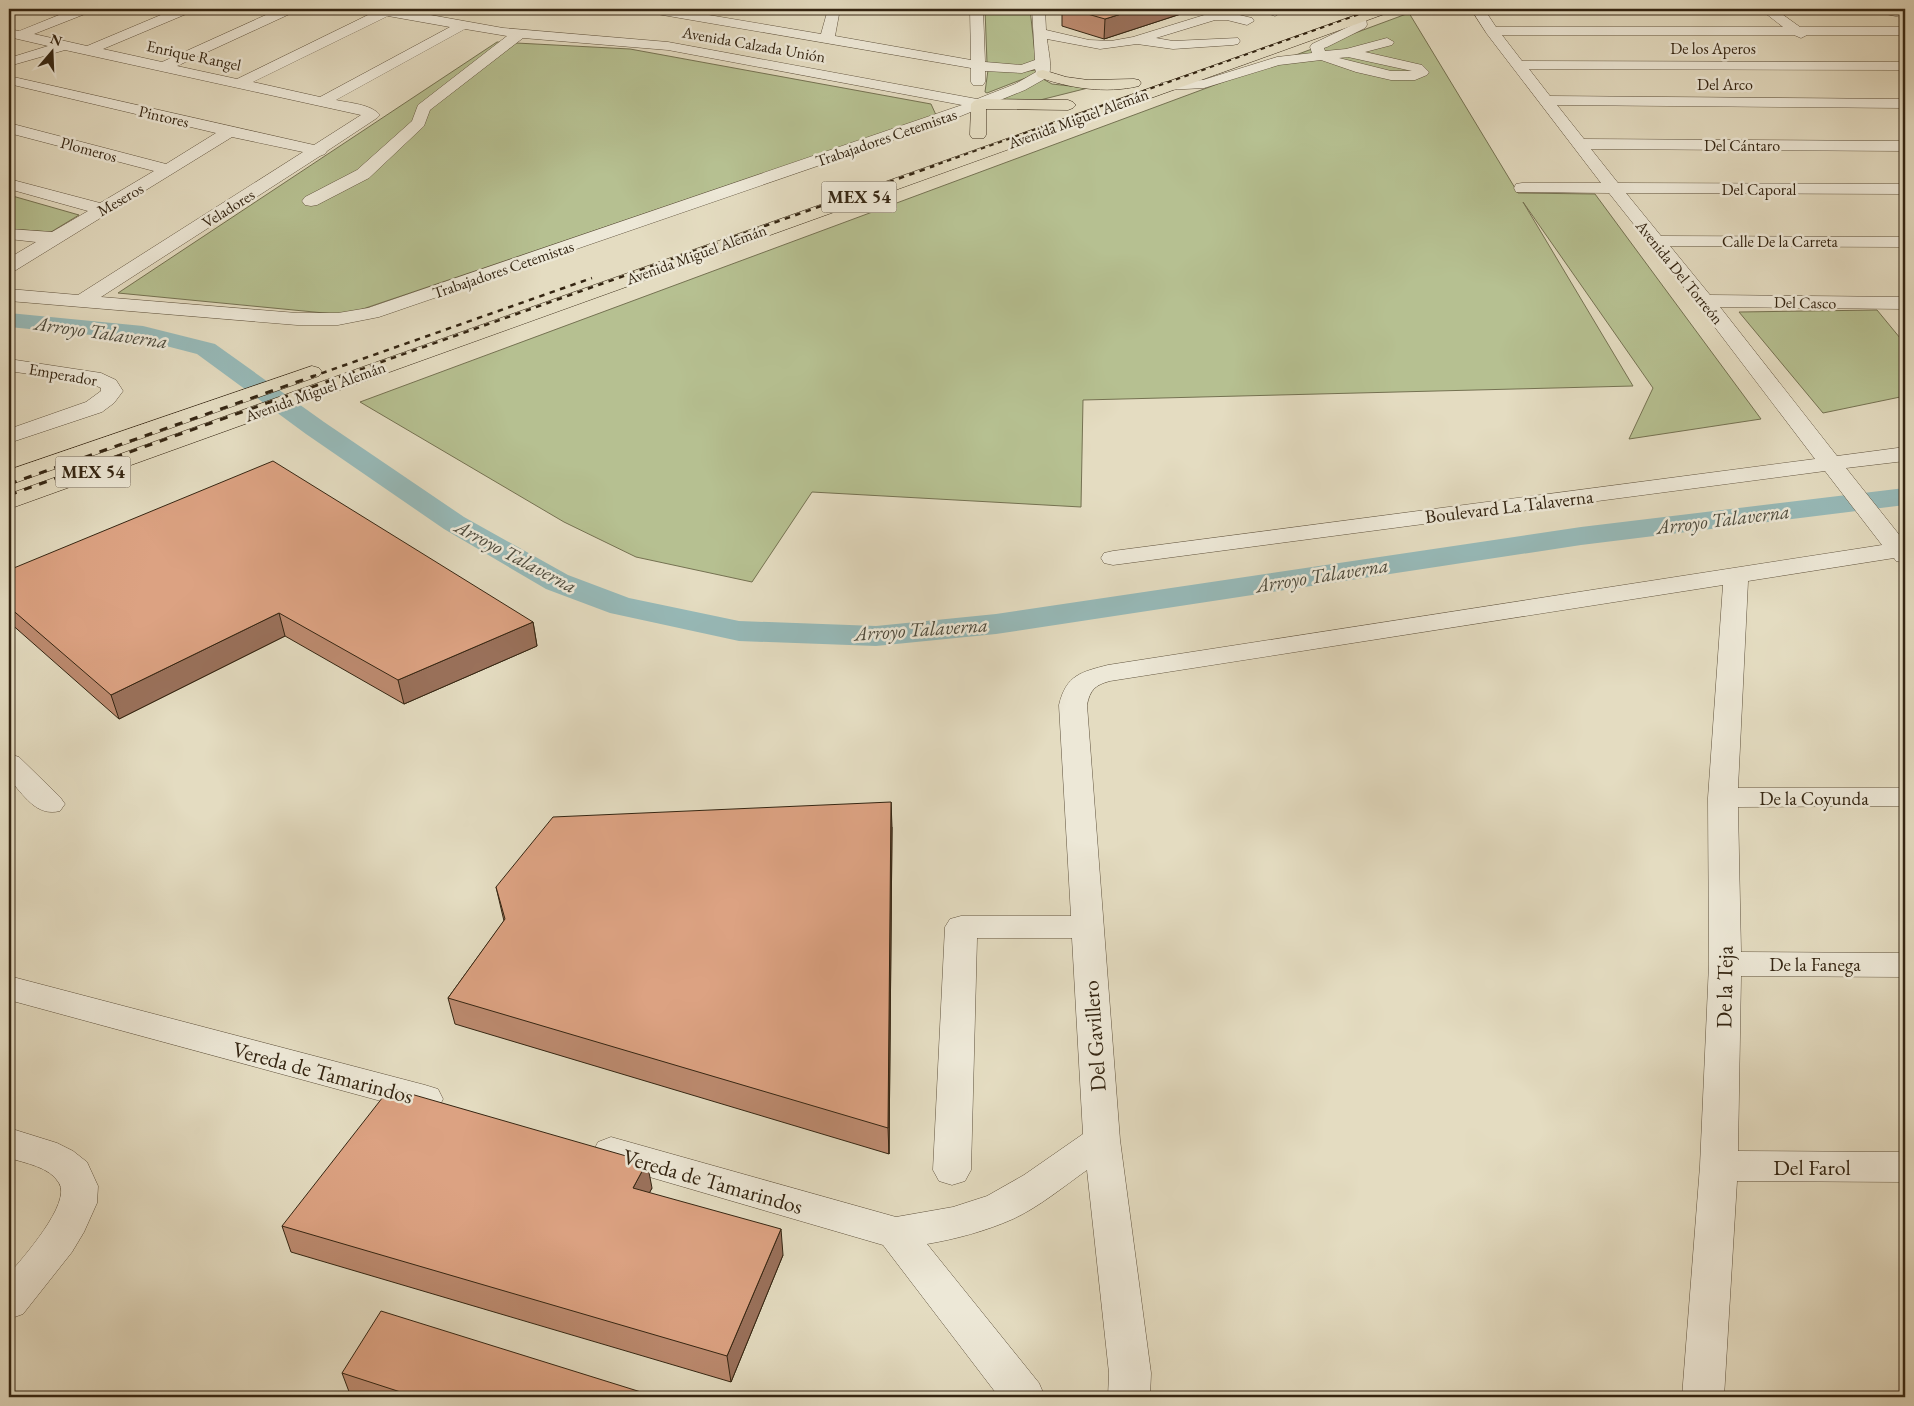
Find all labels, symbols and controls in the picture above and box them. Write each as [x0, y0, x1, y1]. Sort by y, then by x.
street label: Avenida Calzada Unión [680, 21, 828, 68]
north arrow [28, 28, 78, 78]
text: N [48, 29, 65, 50]
street label: Enrique Rangel [145, 35, 243, 76]
street label: De los Aperos [1670, 38, 1756, 59]
street label: Del Arco [1697, 74, 1753, 95]
street label: Avenida Miguel Alemán [1004, 83, 1152, 154]
street label: Pintores [137, 101, 191, 132]
street label: Trabajadores Cetemistas [813, 103, 960, 171]
street label: Plomeros [58, 132, 119, 167]
street label: Del Cántaro [1704, 135, 1780, 156]
street label: Meseros [93, 178, 147, 221]
street label: Del Caporal [1722, 179, 1797, 200]
road number: MEX 54 [822, 182, 896, 212]
street label: Veladores [198, 184, 259, 233]
street label: Avenida Del Torreón [1630, 215, 1728, 329]
street label: Avenida Miguel Alemán [622, 219, 770, 290]
street label: Calle De la Carreta [1722, 231, 1839, 252]
street label: Trabajadores Cetemistas [430, 235, 577, 303]
street label: Del Casco [1774, 291, 1836, 314]
water label: Arroyo Talaverna [31, 310, 169, 354]
street label: Avenida Miguel Alemán [241, 356, 389, 427]
street label: Emperador [27, 358, 99, 391]
road number: MEX 54 [56, 457, 130, 488]
street label: Boulevard La Talaverna [1423, 484, 1595, 529]
water label: Arroyo Talaverna [1653, 498, 1791, 540]
water label: Arroyo Talaverna [449, 512, 581, 599]
water label: Arroyo Talaverna [1252, 552, 1390, 599]
water label: Arroyo Talaverna [851, 611, 989, 647]
street label: De la Coyunda [1759, 786, 1869, 811]
street label: De la Teja [1709, 945, 1740, 1029]
street label: De la Fanega [1769, 952, 1861, 977]
street label: Del Gavillero [1076, 979, 1113, 1093]
street label: Vereda de Tamarindos [229, 1034, 416, 1111]
street label: Vereda de Tamarindos [620, 1142, 806, 1221]
street label: Del Farol [1773, 1153, 1851, 1182]

